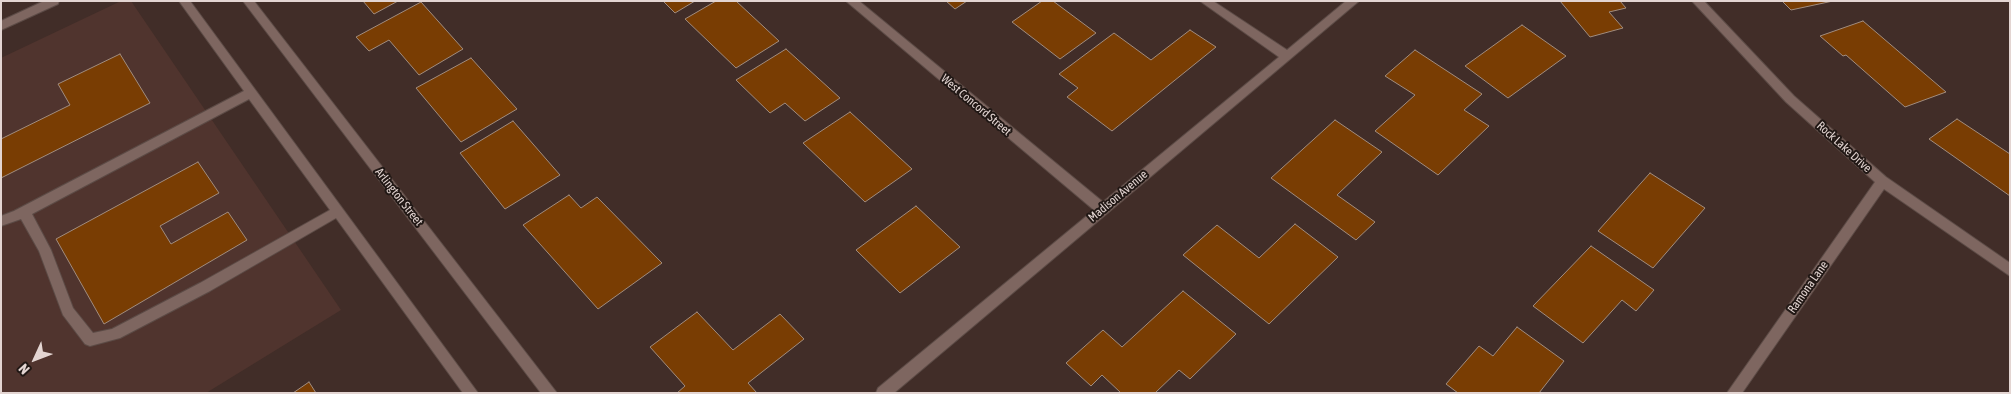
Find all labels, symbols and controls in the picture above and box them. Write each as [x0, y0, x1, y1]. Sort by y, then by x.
street label: West Concord Street [938, 71, 1014, 139]
street label: Rock Lake Drive [1814, 119, 1874, 175]
street label: Arlington Street [372, 165, 426, 229]
street label: Madison Avenue [1086, 167, 1150, 225]
street label: Ramona Lane [1785, 258, 1831, 316]
north arrow [10, 334, 60, 384]
text: N [15, 361, 33, 378]

